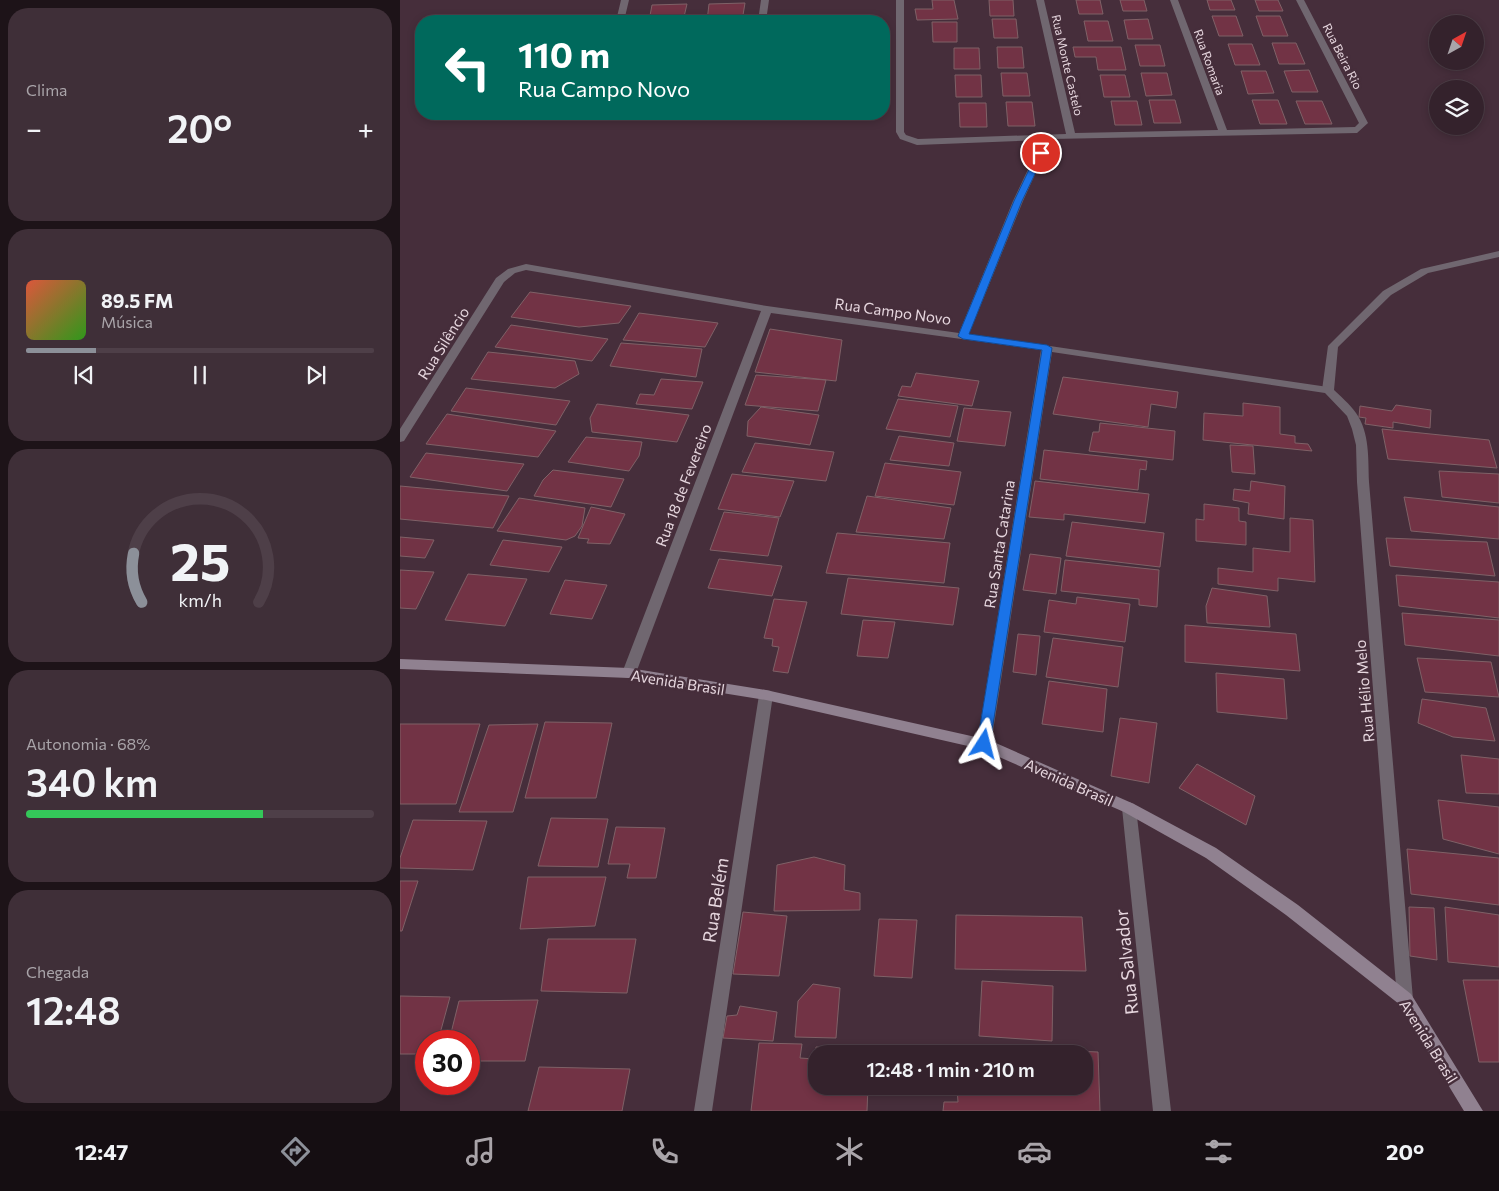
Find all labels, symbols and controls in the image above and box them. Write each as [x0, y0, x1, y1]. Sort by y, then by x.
street label: Rua Monte Castelo [1050, 13, 1086, 117]
north arrow [1429, 15, 1484, 70]
map controls [1429, 15, 1484, 135]
street label: Rua Beira Rio [1320, 21, 1366, 91]
street label: Rua Romaria [1192, 27, 1228, 97]
text: 110 m [518, 32, 610, 75]
icon: left [435, 35, 500, 100]
text: Rua Campo Novo [518, 75, 690, 102]
text: Clima [26, 80, 67, 99]
button: layers [1429, 80, 1484, 135]
text: 20° [167, 104, 232, 151]
text: − [26, 111, 42, 145]
text: + [358, 111, 374, 145]
pin [1020, 132, 1062, 174]
icon: arrive [1027, 139, 1055, 167]
text: 89.5 FM [101, 289, 173, 312]
street label: Rua Campo Novo [834, 294, 952, 328]
street label: Rua Silêncio [414, 303, 472, 383]
text: Música [101, 312, 153, 331]
icon: previous [70, 361, 98, 389]
icon: pause [186, 361, 214, 389]
icon: next [302, 361, 330, 389]
street label: Rua 18 de Fevereiro [651, 421, 715, 549]
street label: Rua Santa Catarina [980, 479, 1018, 609]
text: 25 [170, 528, 230, 592]
text: km/h [178, 589, 222, 611]
street label: Rua Hélio Melo [1351, 639, 1377, 743]
street label: Avenida Brasil [630, 666, 726, 698]
position arrow [957, 717, 1009, 769]
text: Autonomia · 68% [26, 734, 150, 753]
street label: Avenida Brasil [1022, 754, 1116, 810]
text: 340 km [26, 758, 158, 805]
street label: Rua Belém [697, 856, 733, 944]
street label: Rua Salvador [1110, 908, 1142, 1016]
text: Chegada [26, 962, 89, 981]
text: 12:48 [26, 986, 121, 1033]
street label: Avenida Brasil [1396, 996, 1462, 1086]
speed limit sign: 30 [415, 1030, 480, 1095]
text: 12:48 · 1 min · 210 m [866, 1058, 1035, 1081]
icon: directions [278, 1134, 313, 1169]
icon: music [463, 1134, 498, 1169]
icon: phone [647, 1134, 682, 1169]
icon: climate [832, 1134, 867, 1169]
icon: car [1017, 1134, 1052, 1169]
icon: filters [1201, 1134, 1236, 1169]
text: 12:47 [75, 1138, 128, 1165]
text: 20° [1386, 1138, 1424, 1165]

